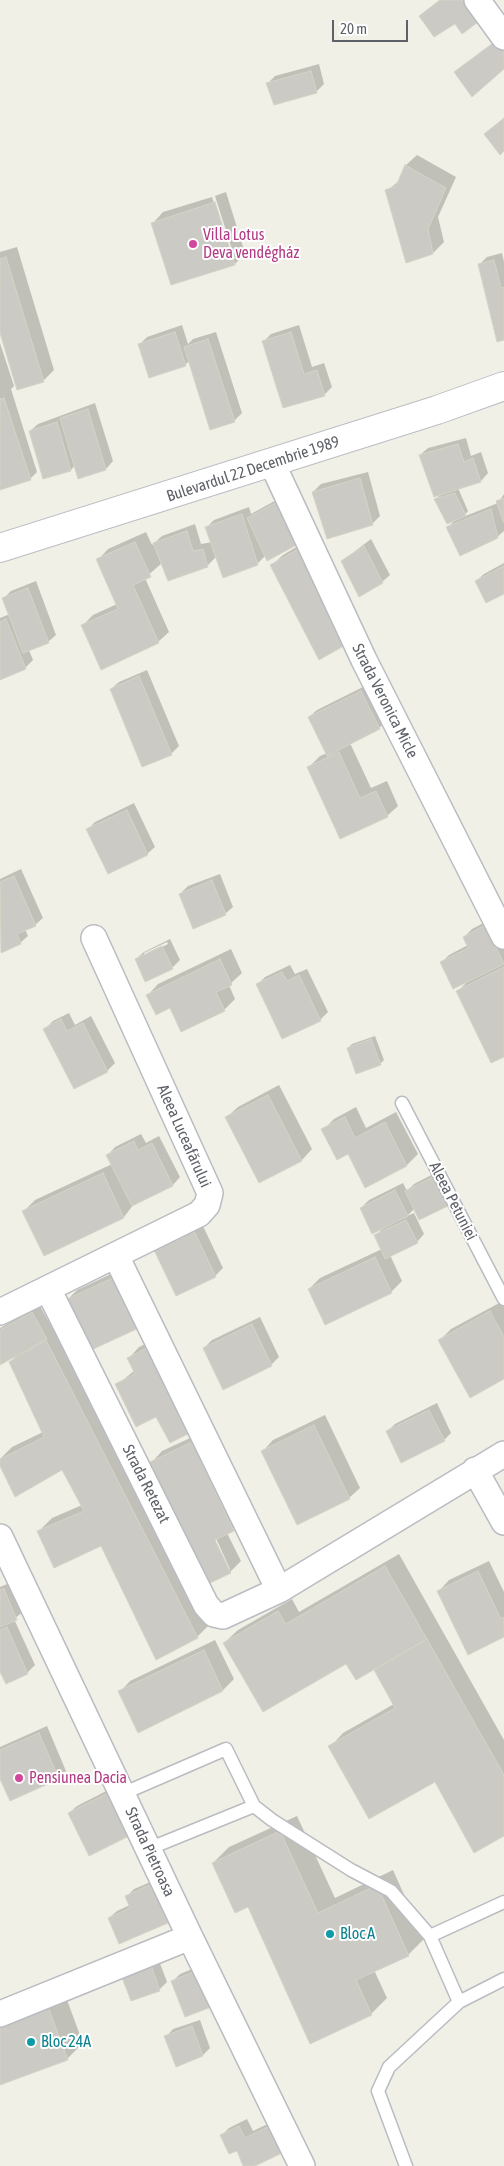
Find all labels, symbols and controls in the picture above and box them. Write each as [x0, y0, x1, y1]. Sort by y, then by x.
scale bar [334, 10, 410, 42]
text: 20 m [340, 20, 367, 37]
place label: Villa Lotus Deva vendégház [203, 225, 299, 263]
marker: Villa Lotus Deva vendégház [187, 238, 199, 250]
street label: Bulevardul 22 Decembrie 1989 [164, 432, 342, 506]
street label: Strada Veronica Micle [348, 641, 422, 761]
street label: Aleea Luceafărului [153, 1082, 215, 1190]
street label: Aleea Petuniei [425, 1158, 481, 1244]
street label: Strada Retezat [118, 1442, 174, 1526]
place label: Pensiunea Dacia [29, 1768, 127, 1788]
marker: Pensiunea Dacia [13, 1772, 25, 1784]
street label: Strada Pietroasa [121, 1804, 179, 1900]
place label: Bloc A [340, 1924, 375, 1944]
marker: Bloc A [324, 1928, 336, 1940]
place label: Bloc 24A [41, 2032, 91, 2052]
marker: Bloc 24A [25, 2036, 37, 2048]

